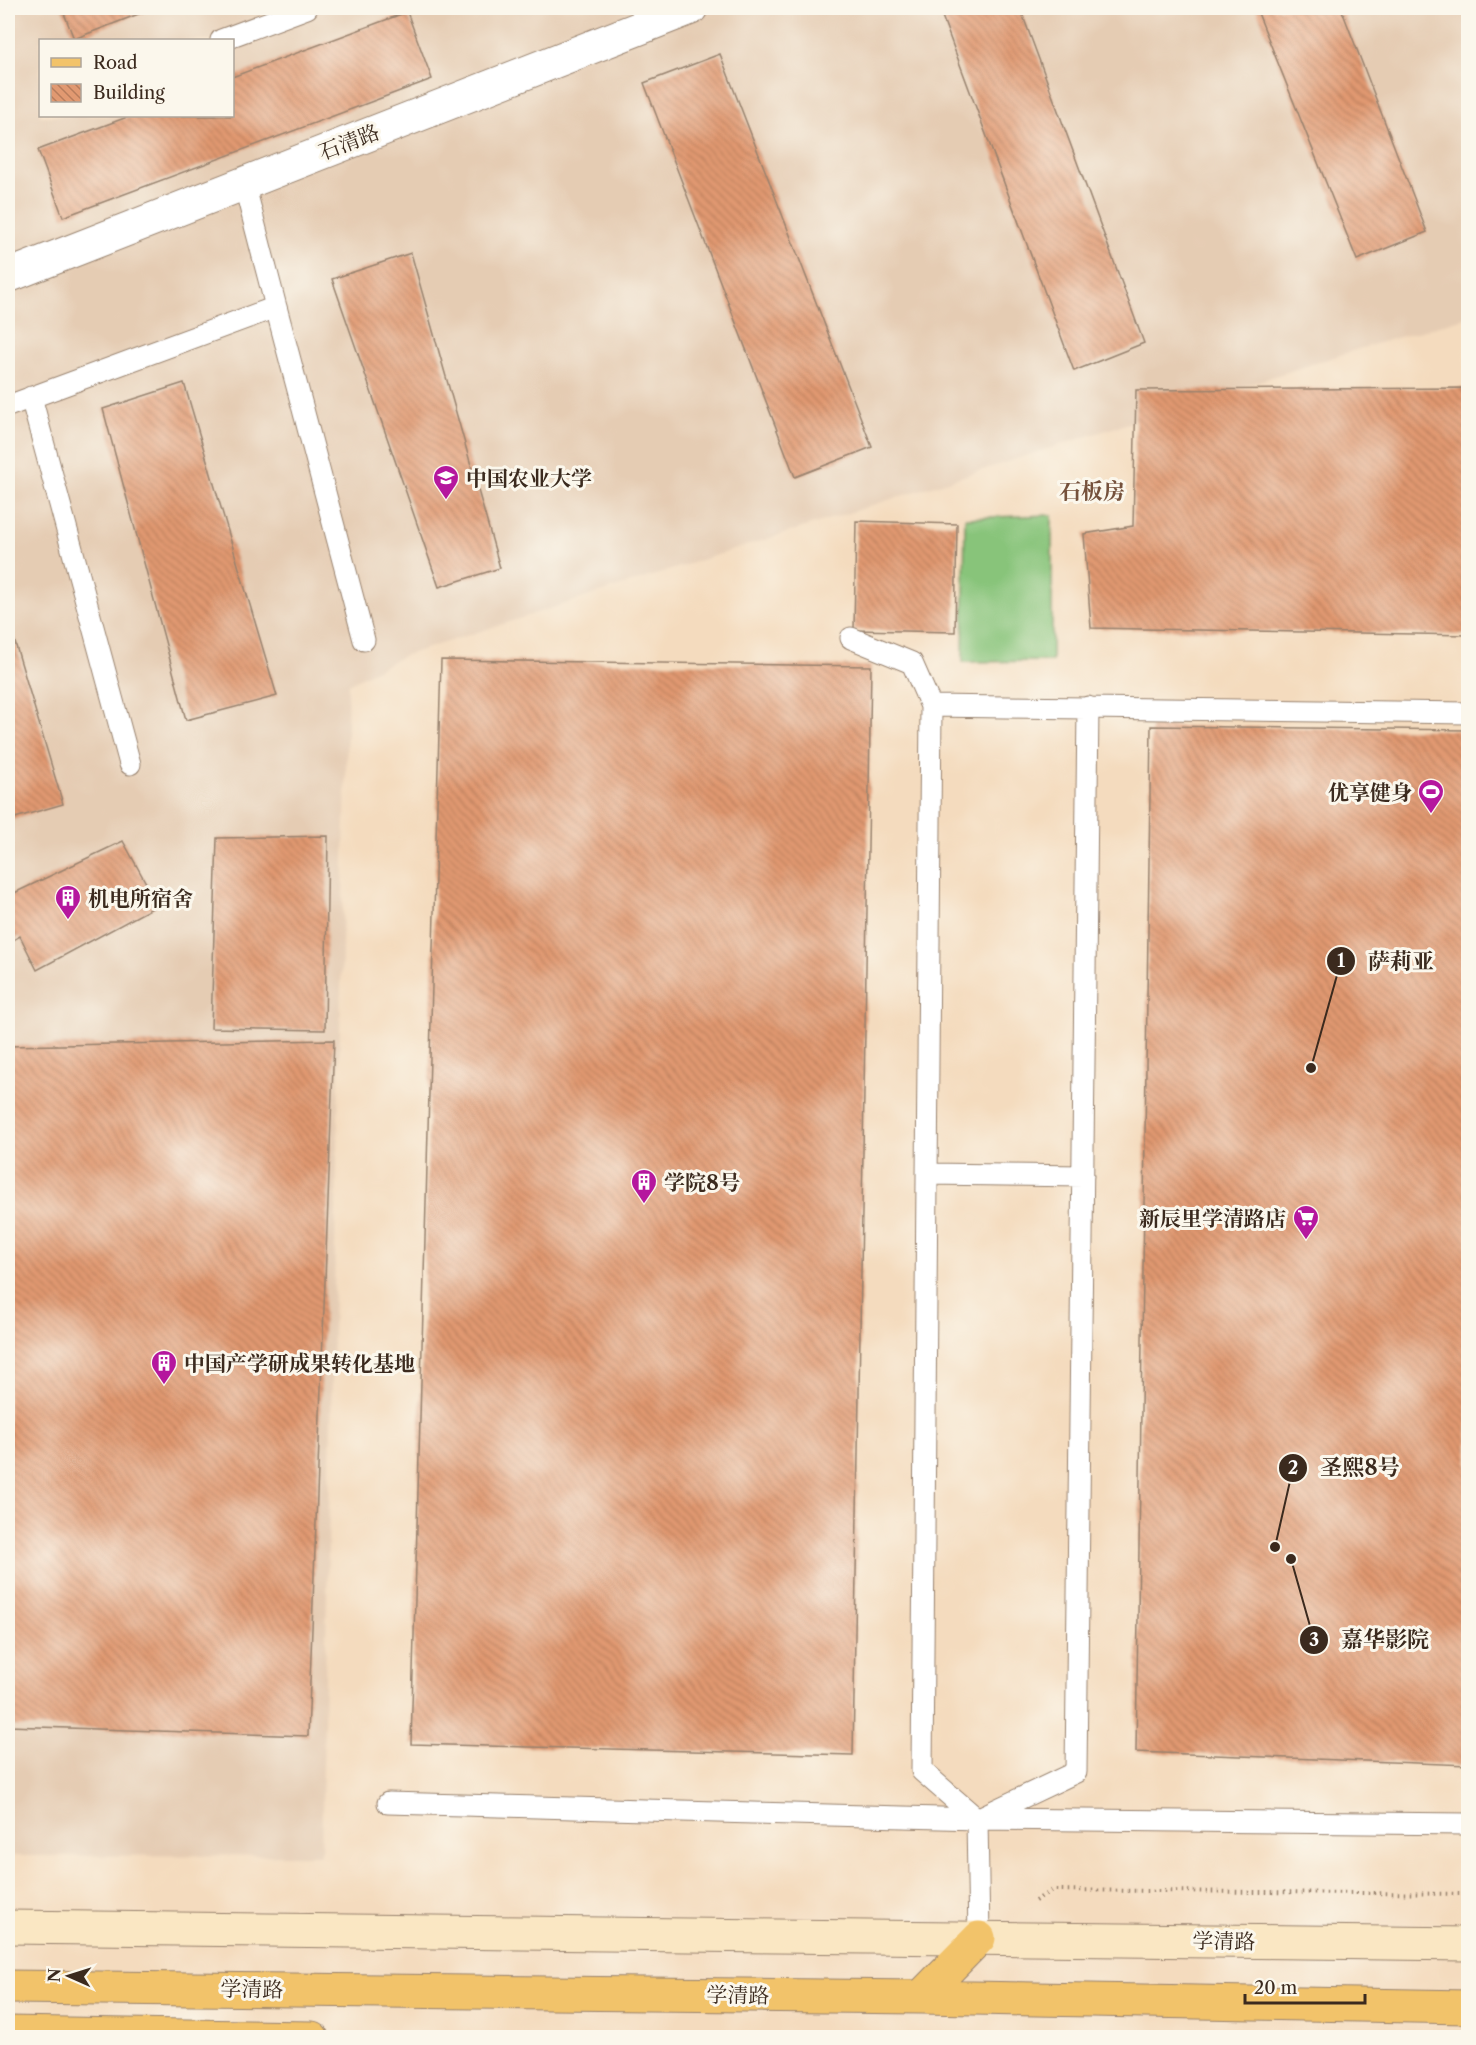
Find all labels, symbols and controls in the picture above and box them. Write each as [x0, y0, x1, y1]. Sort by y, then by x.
legend [39, 39, 234, 117]
text: Road [93, 52, 138, 74]
text: Building [93, 82, 165, 104]
street label: 石清路 [315, 119, 383, 165]
school or university icon: 中国农业大学 [431, 463, 461, 501]
place label: 中国农业大学 [466, 466, 592, 491]
district label: 石板房 [1059, 478, 1125, 505]
sports icon: 优享健身 [1416, 777, 1446, 815]
place label: 优享健身 [1328, 780, 1412, 805]
building icon: 机电所宿舍 [53, 883, 83, 921]
place label: 机电所宿舍 [88, 886, 193, 911]
callout: 萨莉亚 [1326, 941, 1446, 981]
text: 萨莉亚 [1368, 948, 1434, 975]
text: 1 [1337, 950, 1345, 972]
building icon: 学院8号 [629, 1167, 659, 1205]
place label: 学院8号 [664, 1170, 740, 1195]
supermarket icon: 新辰里学清路店 [1291, 1203, 1321, 1241]
place label: 新辰里学清路店 [1139, 1206, 1286, 1231]
building icon: 中国产学研成果转化基地 [149, 1348, 179, 1386]
place label: 中国产学研成果转化基地 [184, 1351, 415, 1376]
callout: 圣熙8号 [1278, 1448, 1412, 1488]
text: 圣熙8号 [1320, 1454, 1400, 1481]
text: 2 [1288, 1457, 1298, 1479]
callout: 嘉华影院 [1299, 1620, 1441, 1660]
text: 嘉华影院 [1341, 1626, 1429, 1653]
text: 3 [1309, 1629, 1319, 1651]
street label: 学清路 [1192, 1928, 1256, 1954]
north arrow [39, 1946, 99, 2006]
scale bar [1245, 1967, 1365, 2005]
text: N [44, 1968, 64, 1983]
street label: 学清路 [220, 1976, 284, 2002]
text: 20 m [1254, 1977, 1298, 1999]
street label: 学清路 [706, 1982, 770, 2008]

